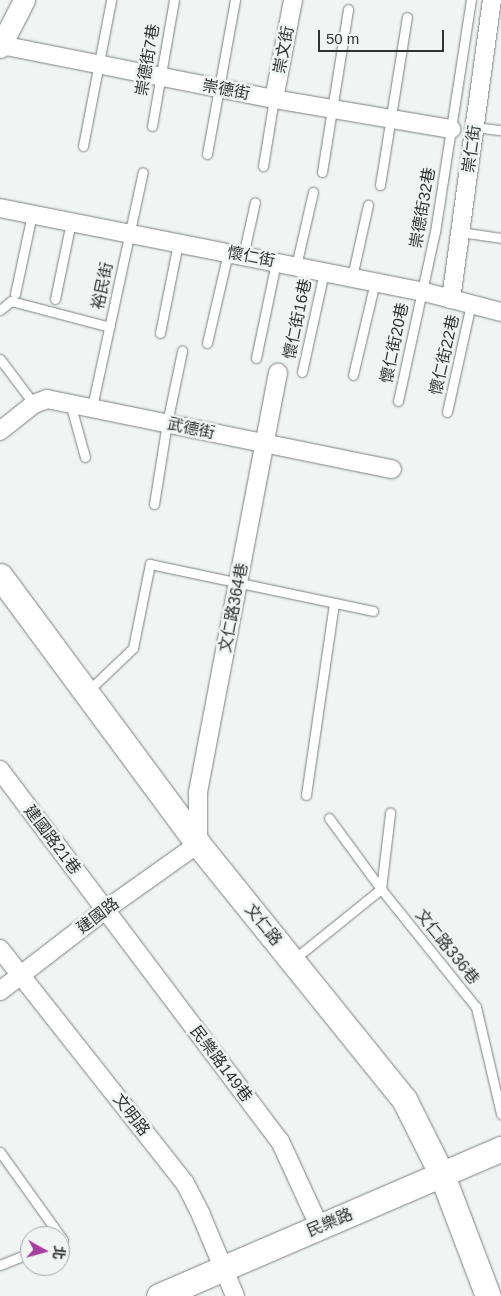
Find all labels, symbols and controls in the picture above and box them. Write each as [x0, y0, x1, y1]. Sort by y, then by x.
scale bar [321, 20, 447, 52]
street label: 崇德街7巷 [132, 22, 164, 98]
street label: 崇文街 [270, 25, 298, 75]
text: 50 m [326, 30, 359, 47]
street label: 崇德街 [201, 76, 251, 104]
street label: 崇仁街 [459, 124, 485, 174]
street label: 崇德街32巷 [406, 166, 440, 250]
street label: 懷仁街 [226, 243, 276, 271]
street label: 裕民街 [89, 261, 117, 311]
street label: 懷仁街16巷 [280, 277, 316, 361]
street label: 懷仁街20巷 [377, 301, 413, 385]
street label: 懷仁街22巷 [426, 313, 464, 397]
street label: 武德街 [166, 415, 216, 443]
street label: 文仁路364巷 [216, 562, 252, 654]
street label: 建國路21巷 [20, 802, 84, 878]
street label: 建國路 [73, 894, 123, 938]
street label: 文仁路 [240, 900, 286, 950]
street label: 文仁路336巷 [411, 906, 483, 988]
street label: 民樂路149巷 [186, 1022, 256, 1106]
street label: 文明路 [109, 1090, 153, 1140]
street label: 民樂路 [304, 1205, 356, 1241]
north arrow [20, 1226, 70, 1276]
text: 北 [50, 1245, 68, 1261]

